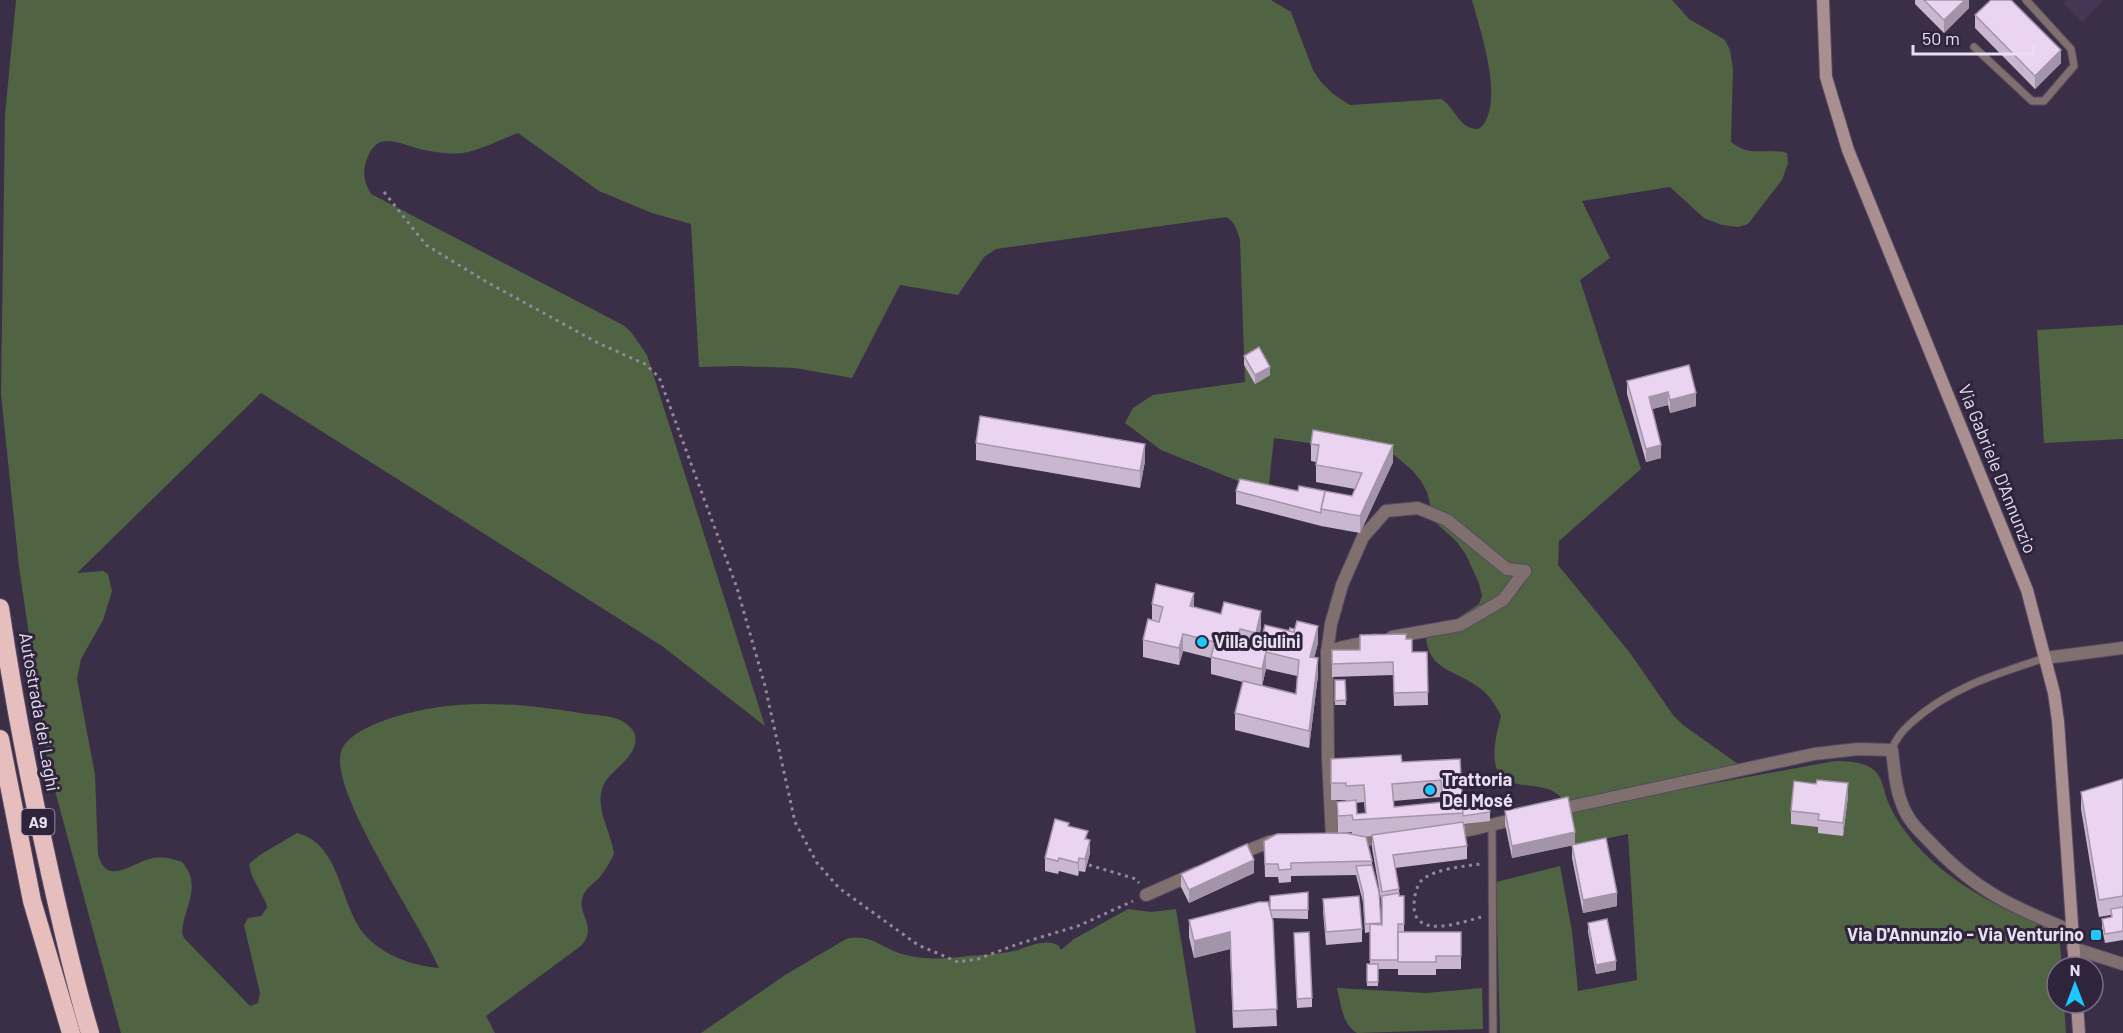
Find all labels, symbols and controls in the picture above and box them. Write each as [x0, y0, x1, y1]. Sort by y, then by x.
scale bar [1913, 18, 2033, 56]
text: 50 m [1922, 27, 1960, 49]
street label: Via Gabriele D'Annunzio [1954, 381, 2042, 556]
place label: Villa Giulini [1214, 630, 1301, 652]
street label: Autostrada dei Laghi [15, 631, 65, 793]
marker: Villa Giulini [1195, 635, 1209, 649]
place label: Trattoria Del Mosé [1442, 768, 1513, 811]
marker: Trattoria Del Mosé [1423, 783, 1437, 797]
road number: A9 [22, 809, 54, 835]
place label: Via D'Annunzio - Via Venturino [1847, 923, 2084, 945]
marker: Via D'Annunzio - Via Venturino [2089, 928, 2103, 942]
north arrow [2045, 955, 2105, 1015]
text: N [2070, 960, 2080, 979]

